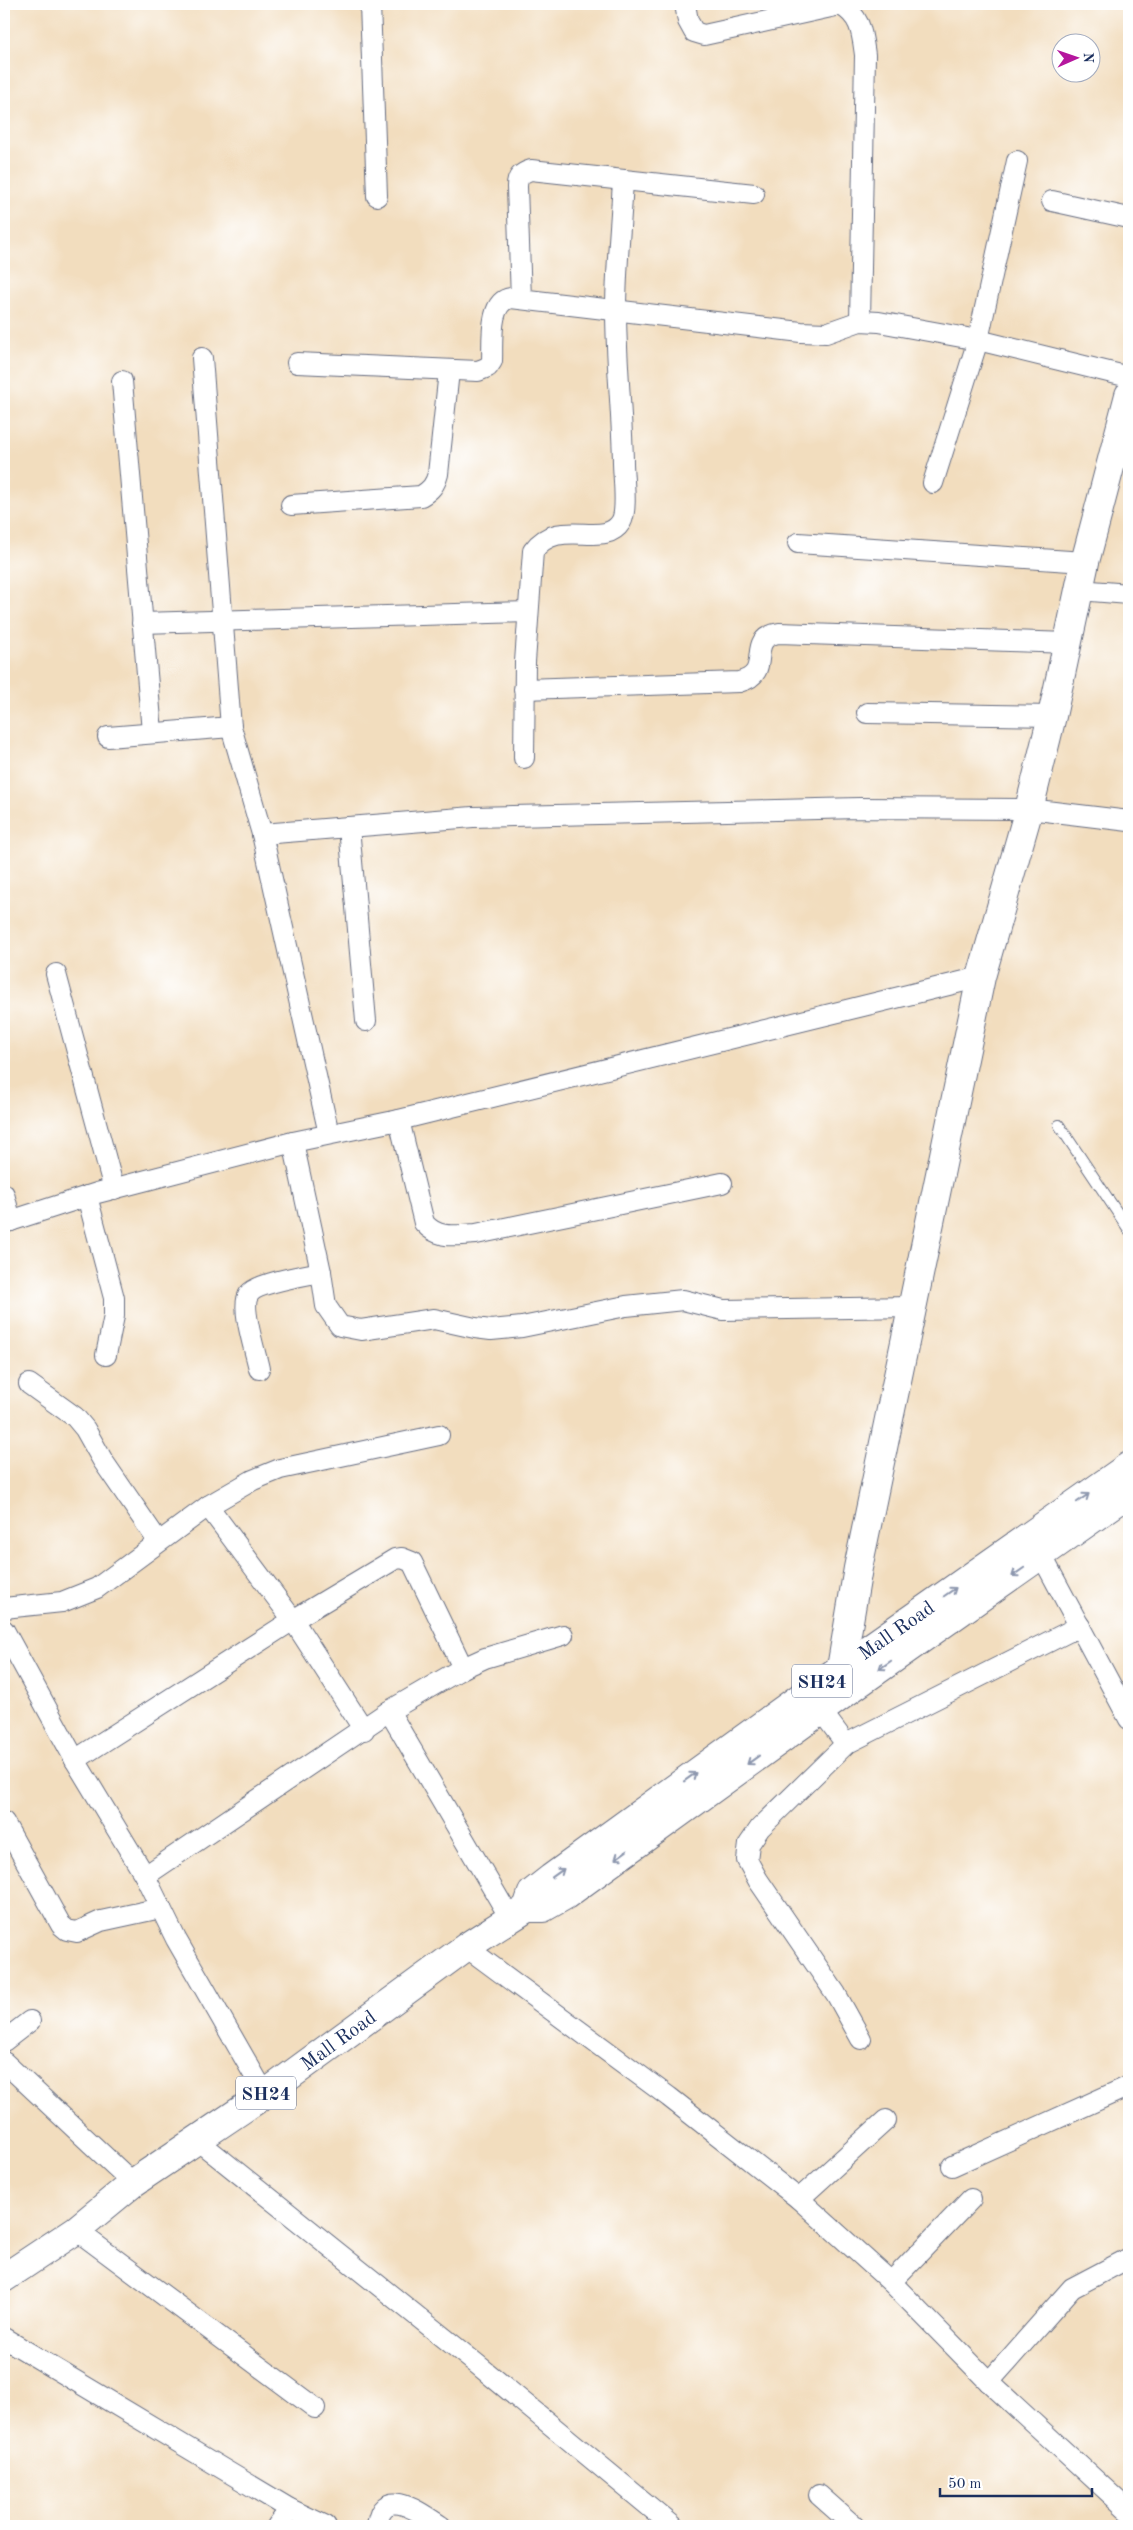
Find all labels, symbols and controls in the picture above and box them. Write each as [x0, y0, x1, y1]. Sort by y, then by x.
north arrow [1050, 32, 1100, 82]
text: N [1081, 52, 1095, 63]
one-way arrow [1076, 1493, 1090, 1503]
one-way arrow [1011, 1567, 1025, 1577]
one-way arrow [943, 1587, 957, 1597]
street label: Mall Road [856, 1598, 939, 1665]
one-way arrow [878, 1660, 892, 1670]
road number: SH24 [792, 1664, 852, 1698]
one-way arrow [746, 1755, 760, 1765]
one-way arrow [683, 1772, 696, 1783]
one-way arrow [614, 1850, 628, 1860]
one-way arrow [551, 1868, 565, 1878]
street label: Mall Road [298, 2008, 380, 2075]
road number: SH24 [236, 2076, 296, 2110]
scale bar [940, 2465, 1093, 2497]
text: 50 m [948, 2477, 982, 2492]

